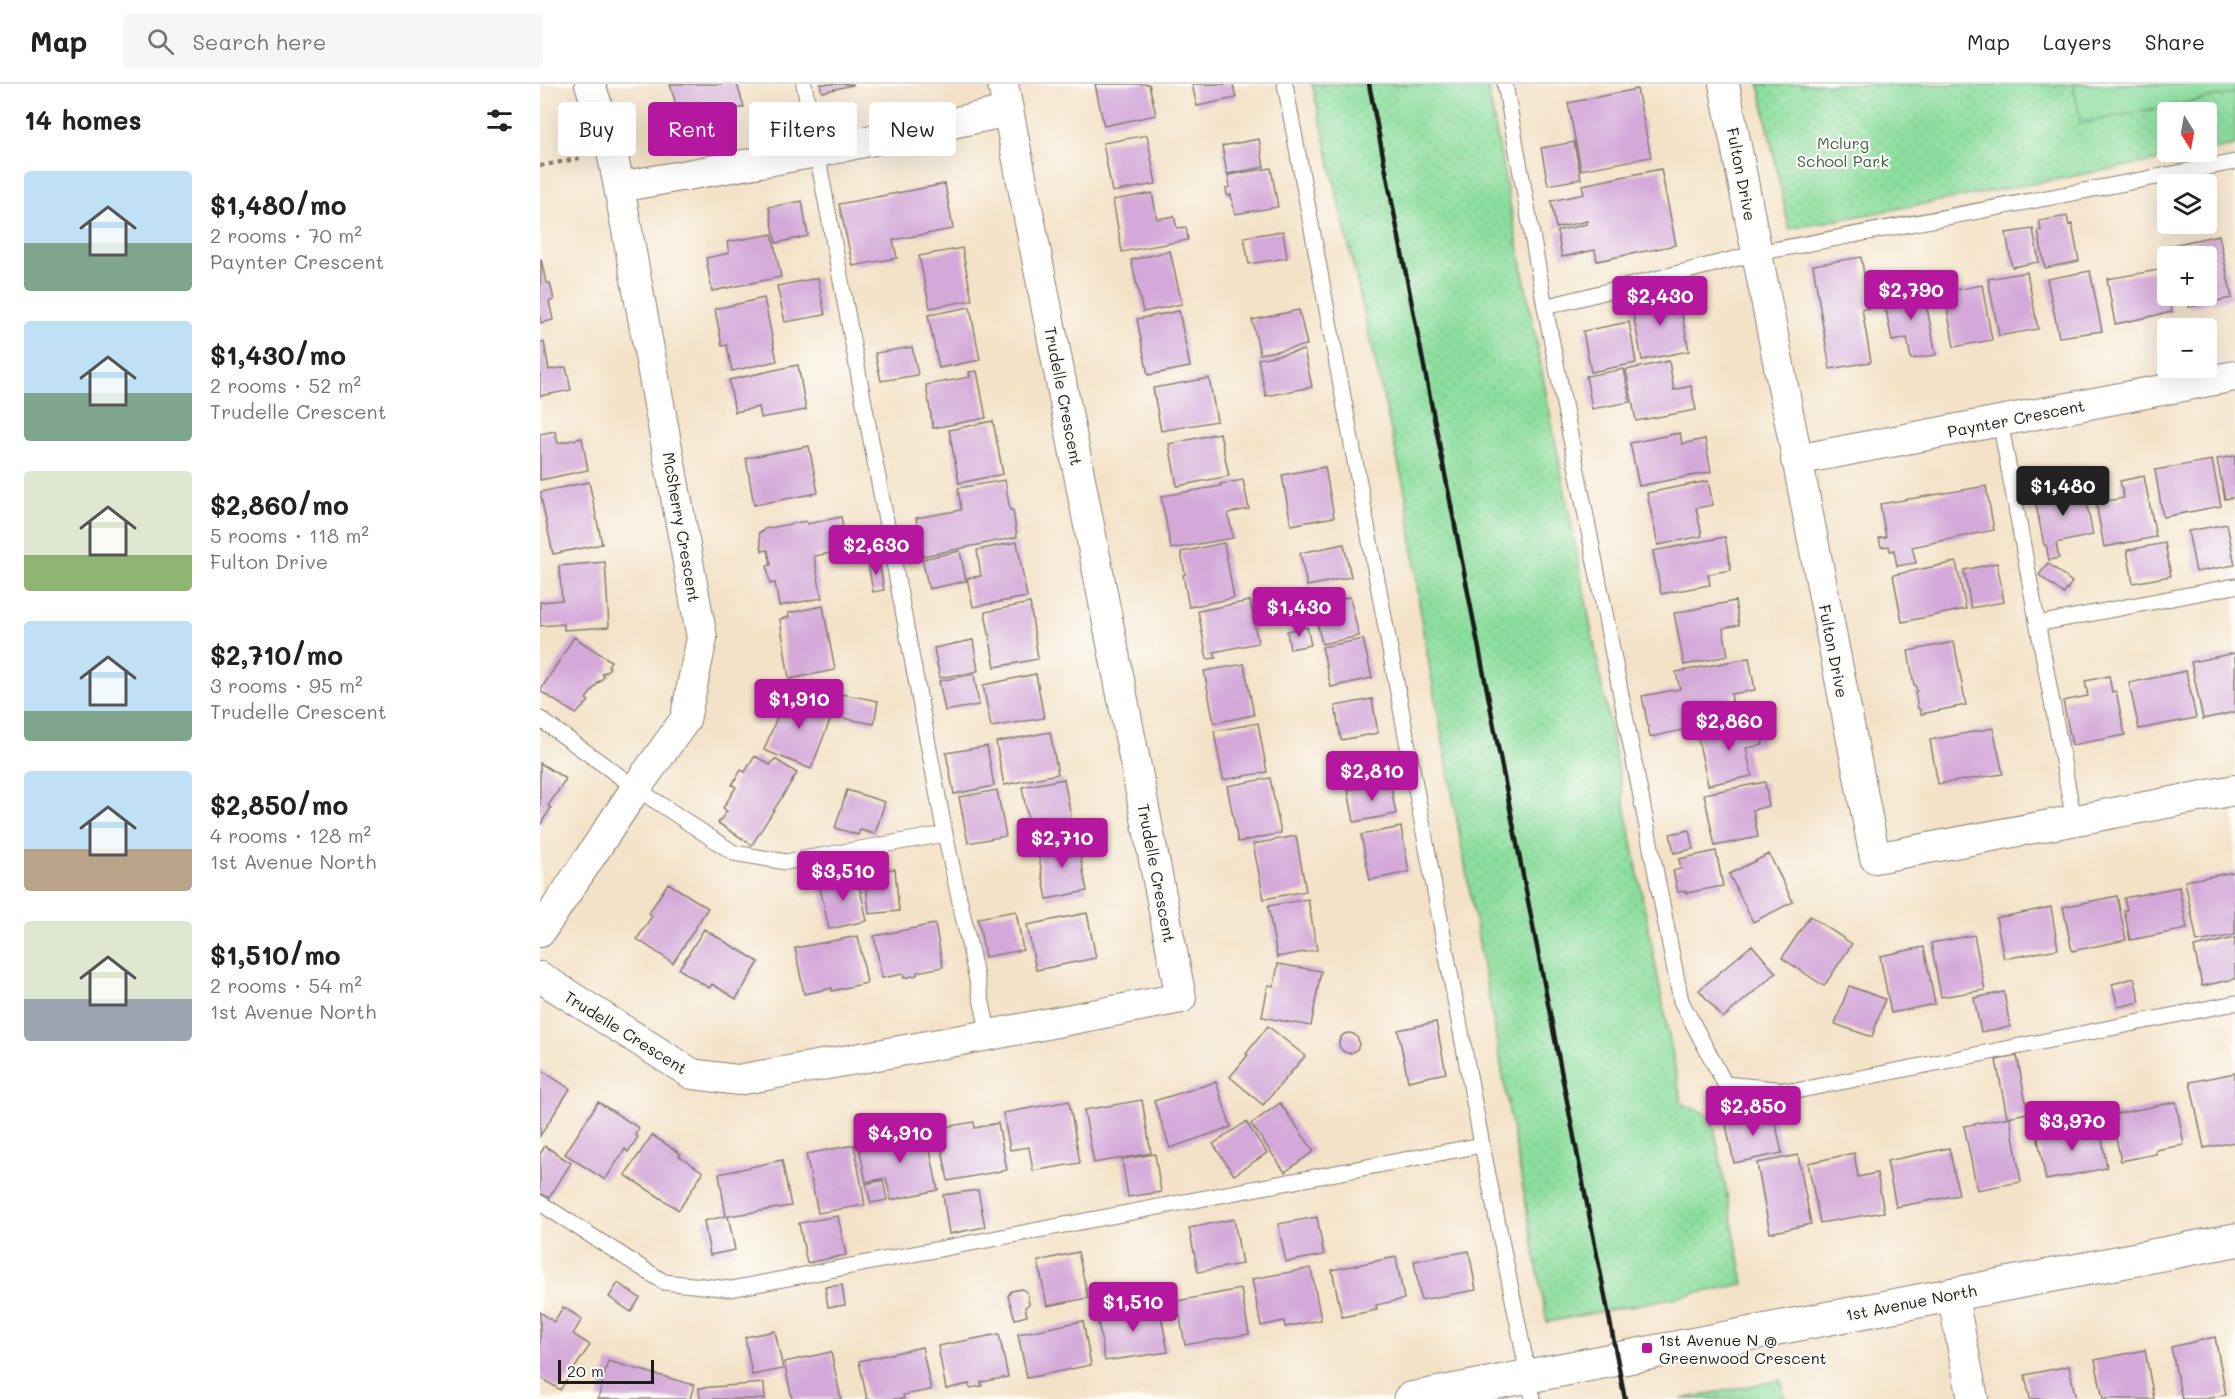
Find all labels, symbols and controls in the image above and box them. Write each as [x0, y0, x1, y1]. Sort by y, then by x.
search box [123, 14, 543, 68]
text: Map [30, 23, 87, 59]
icon: search [144, 25, 177, 58]
text: Search here [192, 27, 326, 56]
text: Map [1967, 28, 2010, 55]
text: Layers [2043, 28, 2112, 55]
text: Share [2145, 28, 2205, 55]
chip: Buy [558, 102, 636, 156]
chip: Rent [648, 102, 737, 156]
chip: Filters [749, 102, 857, 156]
chip: New [869, 102, 956, 156]
north arrow [2157, 102, 2217, 162]
map controls [2157, 102, 2217, 378]
text: 14 homes [24, 103, 142, 137]
icon: filters [483, 104, 516, 137]
street label: Fulton Drive [1723, 126, 1761, 222]
park label: Mclurg School Park [1797, 132, 1889, 171]
button: layers [2157, 174, 2217, 234]
text: $1,480/mo [210, 188, 347, 222]
icon: home [72, 195, 144, 267]
text: 2 rooms · 70 m² [210, 222, 362, 248]
button: + [2157, 246, 2217, 306]
text: Paynter Crescent [210, 248, 384, 274]
pin: $2,790 [1862, 270, 1960, 321]
pin: $2,430 [1611, 276, 1709, 327]
text: $2,790 [1878, 276, 1944, 302]
text: $2,430 [1626, 282, 1694, 308]
button: − [2157, 318, 2217, 378]
street label: Trudelle Crescent [1040, 325, 1088, 467]
text: $1,430/mo [210, 338, 346, 372]
icon: home [72, 345, 144, 417]
text: 2 rooms · 52 m² [210, 372, 361, 398]
street label: Paynter Crescent [1946, 394, 2086, 442]
text: Trudelle Crescent [210, 398, 386, 424]
street label: McSherry Crescent [658, 450, 706, 604]
pin: $1,480 [2014, 466, 2112, 517]
text: $1,480 [2030, 472, 2096, 498]
text: $2,860/mo [210, 488, 349, 522]
icon: home [72, 495, 144, 567]
text: 5 rooms · 118 m² [210, 522, 369, 548]
pin: $2,630 [827, 525, 925, 576]
text: $2,630 [843, 531, 909, 557]
text: Fulton Drive [210, 548, 328, 574]
pin: $1,430 [1250, 587, 1348, 638]
text: $1,430 [1267, 593, 1331, 619]
street label: Fulton Drive [1815, 603, 1853, 699]
text: $2,710/mo [210, 638, 343, 672]
icon: home [72, 645, 144, 717]
text: 3 rooms · 95 m² [210, 672, 362, 698]
pin: $1,910 [750, 679, 848, 730]
text: $1,910 [768, 685, 830, 711]
text: Trudelle Crescent [210, 698, 386, 724]
pin: $2,860 [1680, 701, 1778, 752]
text: $2,860 [1695, 707, 1763, 733]
pin: $2,810 [1323, 751, 1421, 802]
text: $2,810 [1340, 757, 1404, 783]
text: $2,850/mo [210, 788, 348, 822]
icon: home [72, 795, 144, 867]
street label: Trudelle Crescent [1133, 802, 1181, 944]
pin: $2,710 [1013, 818, 1111, 869]
text: 4 rooms · 128 m² [210, 822, 371, 848]
text: $2,710 [1031, 824, 1093, 850]
text: 1st Avenue North [210, 848, 376, 874]
pin: $3,510 [794, 851, 892, 902]
text: $3,510 [811, 857, 875, 883]
text: $1,510/mo [210, 938, 341, 972]
icon: home [72, 945, 144, 1017]
text: 2 rooms · 54 m² [210, 972, 362, 998]
street label: Trudelle Crescent [561, 986, 691, 1078]
text: 1st Avenue North [210, 998, 376, 1024]
pin: $2,850 [1704, 1086, 1802, 1137]
text: $2,850 [1720, 1092, 1786, 1118]
pin: $3,970 [2023, 1101, 2121, 1152]
text: $3,970 [2039, 1107, 2105, 1133]
pin: $4,910 [851, 1113, 949, 1164]
text: $4,910 [868, 1119, 932, 1145]
street label: 1st Avenue North [1844, 1279, 1978, 1325]
pin: $1,510 [1084, 1282, 1182, 1333]
text: $1,510 [1103, 1288, 1163, 1314]
place label: 1st Avenue N @ Greenwood Crescent [1659, 1329, 1827, 1368]
marker: 1st Avenue N @ Greenwood Crescent [1640, 1341, 1654, 1355]
scale bar [558, 1357, 654, 1384]
text: 20 m [567, 1360, 604, 1381]

